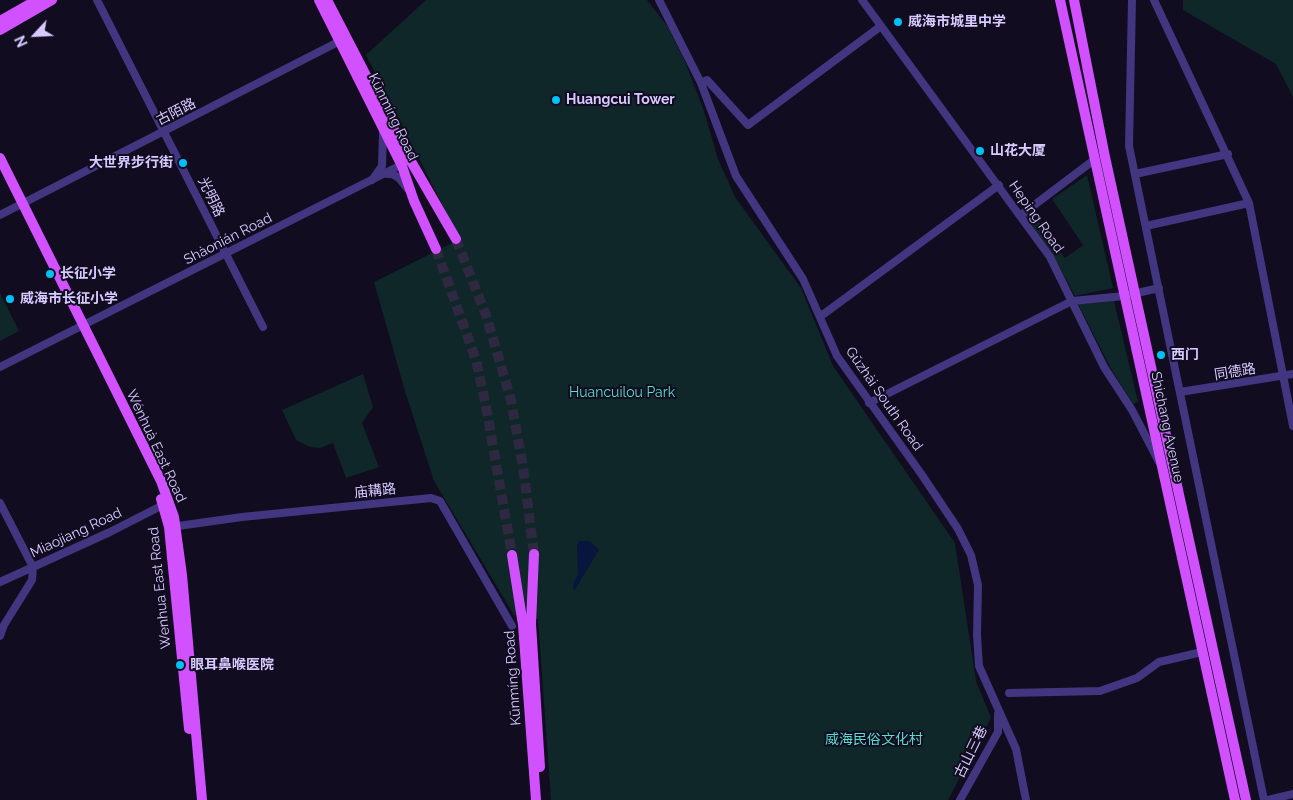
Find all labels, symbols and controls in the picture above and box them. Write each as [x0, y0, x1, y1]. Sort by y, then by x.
north arrow [10, 10, 60, 60]
place label: 威海市城里中学 [908, 14, 1006, 30]
marker: 威海市城里中学 [892, 16, 904, 28]
text: N [12, 33, 31, 50]
street label: Kūnmíng Road [365, 71, 421, 163]
place label: Huangcui Tower [566, 92, 675, 108]
marker: Huangcui Tower [550, 94, 562, 106]
street label: 古陌路 [153, 95, 199, 129]
place label: 山花大厦 [990, 143, 1046, 159]
marker: 山花大厦 [974, 145, 986, 157]
place label: 大世界步行街 [89, 155, 173, 171]
marker: 大世界步行街 [177, 157, 189, 169]
street label: 光明路 [194, 174, 228, 220]
street label: Heping Road [1005, 178, 1067, 256]
street label: Shàonián Road [181, 210, 275, 268]
place label: 长征小学 [60, 266, 116, 282]
marker: 长征小学 [44, 268, 56, 280]
place label: 威海市长征小学 [20, 291, 118, 307]
marker: 威海市长征小学 [4, 293, 16, 305]
street label: Gǔzhài South Road [842, 344, 926, 454]
place label: 西门 [1171, 347, 1199, 363]
marker: 西门 [1155, 349, 1167, 361]
street label: 同德路 [1213, 360, 1257, 384]
street label: Shichang Avenue [1147, 370, 1187, 484]
park label: Huancuilou Park [569, 385, 675, 401]
street label: Wénhuà East Road [123, 387, 189, 505]
street label: 庙耩路 [353, 480, 397, 502]
street label: Miaojiang Road [28, 504, 124, 562]
street label: Wenhua East Road [145, 526, 175, 650]
street label: Kūnmíng Road [501, 630, 525, 726]
place label: 眼耳鼻喉医院 [190, 657, 274, 673]
marker: 眼耳鼻喉医院 [174, 659, 186, 671]
street label: 古山三巷 [951, 723, 991, 781]
park label: 威海民俗文化村 [825, 732, 923, 748]

